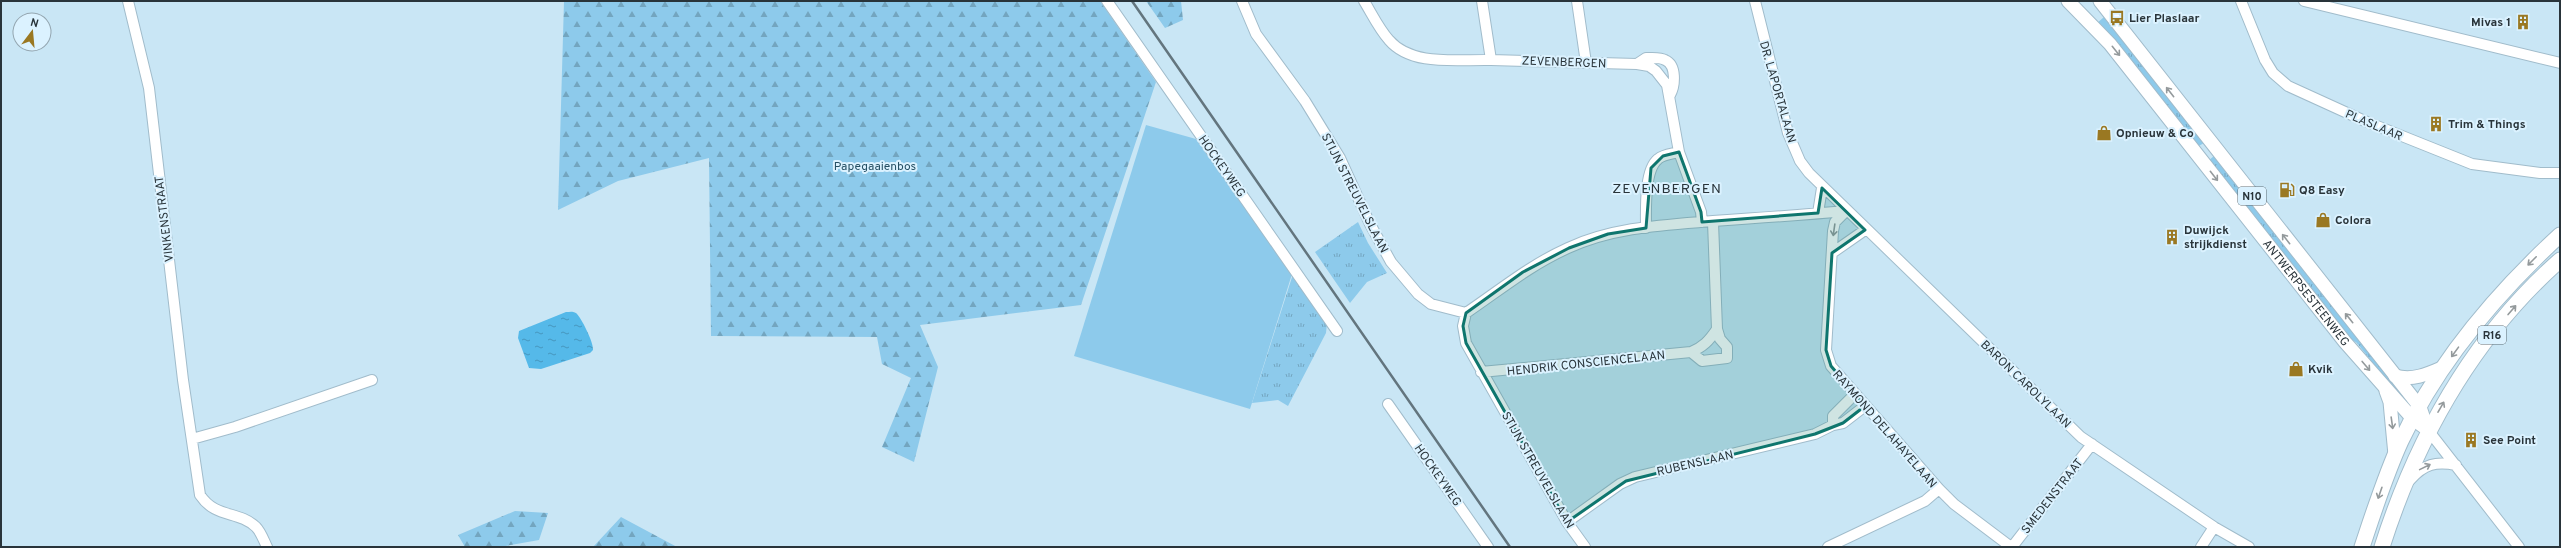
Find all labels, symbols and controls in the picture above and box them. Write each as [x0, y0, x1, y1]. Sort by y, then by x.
bus stop icon: Lier Plaslaar [2108, 9, 2126, 27]
place label: Lier Plaslaar [2129, 11, 2200, 27]
north arrow [12, 12, 52, 52]
building icon: Mivas 1 [2514, 13, 2532, 31]
place label: Mivas 1 [2471, 15, 2511, 31]
text: N [29, 16, 40, 31]
street label: DR. LAPORTALAAN [1755, 39, 1799, 145]
one-way arrow [2111, 45, 2120, 56]
street label: ZEVENBERGEN [1521, 54, 1607, 72]
one-way arrow [2166, 86, 2174, 97]
street label: PLASLAAR [2343, 107, 2405, 145]
building icon: Trim & Things [2427, 115, 2445, 133]
place label: Trim & Things [2448, 117, 2526, 133]
shop icon: Opnieuw & Co [2095, 124, 2113, 142]
place label: Opnieuw & Co [2116, 126, 2194, 142]
street label: STIJN STREUVELSLAAN [1317, 131, 1391, 256]
street label: HOCKEYWEG [1194, 132, 1249, 201]
park label: Papegaaienbos [834, 159, 916, 175]
one-way arrow [2209, 171, 2218, 182]
street label: VINKENSTRAAT [152, 175, 178, 263]
district label: ZEVENBERGEN [1612, 181, 1722, 198]
fuel station icon: Q8 Easy [2278, 181, 2296, 199]
place label: Q8 Easy [2299, 183, 2345, 199]
road number: N10 [2238, 187, 2266, 205]
shop icon: Colora [2314, 211, 2332, 229]
place label: Colora [2335, 213, 2371, 229]
one-way arrow [1830, 223, 1838, 236]
place label: Duwijck strijkdienst [2184, 223, 2247, 253]
building icon: Duwijck strijkdienst [2163, 228, 2181, 246]
one-way arrow [2282, 234, 2291, 245]
street label: ANTWERPSESTEENWEG [2258, 237, 2352, 350]
one-way arrow [2527, 257, 2537, 266]
one-way arrow [2507, 305, 2517, 315]
one-way arrow [2345, 313, 2353, 324]
road number: R16 [2478, 326, 2506, 344]
street label: BARON CAROLYLAAN [1977, 337, 2074, 432]
one-way arrow [2451, 346, 2459, 357]
street label: HENDRIK CONSCIENCELAAN [1506, 348, 1666, 380]
shop icon: Kvik [2287, 360, 2305, 378]
one-way arrow [2361, 361, 2370, 371]
place label: Kvik [2308, 362, 2333, 378]
street label: RAYMOND DELAHAYELAAN [1829, 367, 1940, 492]
one-way arrow [2437, 402, 2445, 414]
street label: STIJN STREUVELSLAAN [1497, 409, 1577, 532]
one-way arrow [2388, 416, 2396, 429]
building icon: See Point [2462, 431, 2480, 449]
place label: See Point [2483, 433, 2536, 449]
street label: HOCKEYWEG [1410, 441, 1465, 510]
street label: RUBENSLAAN [1655, 447, 1735, 481]
street label: SMEDENSTRAAT [2018, 456, 2087, 537]
one-way arrow [2419, 463, 2431, 470]
one-way arrow [2376, 486, 2384, 498]

